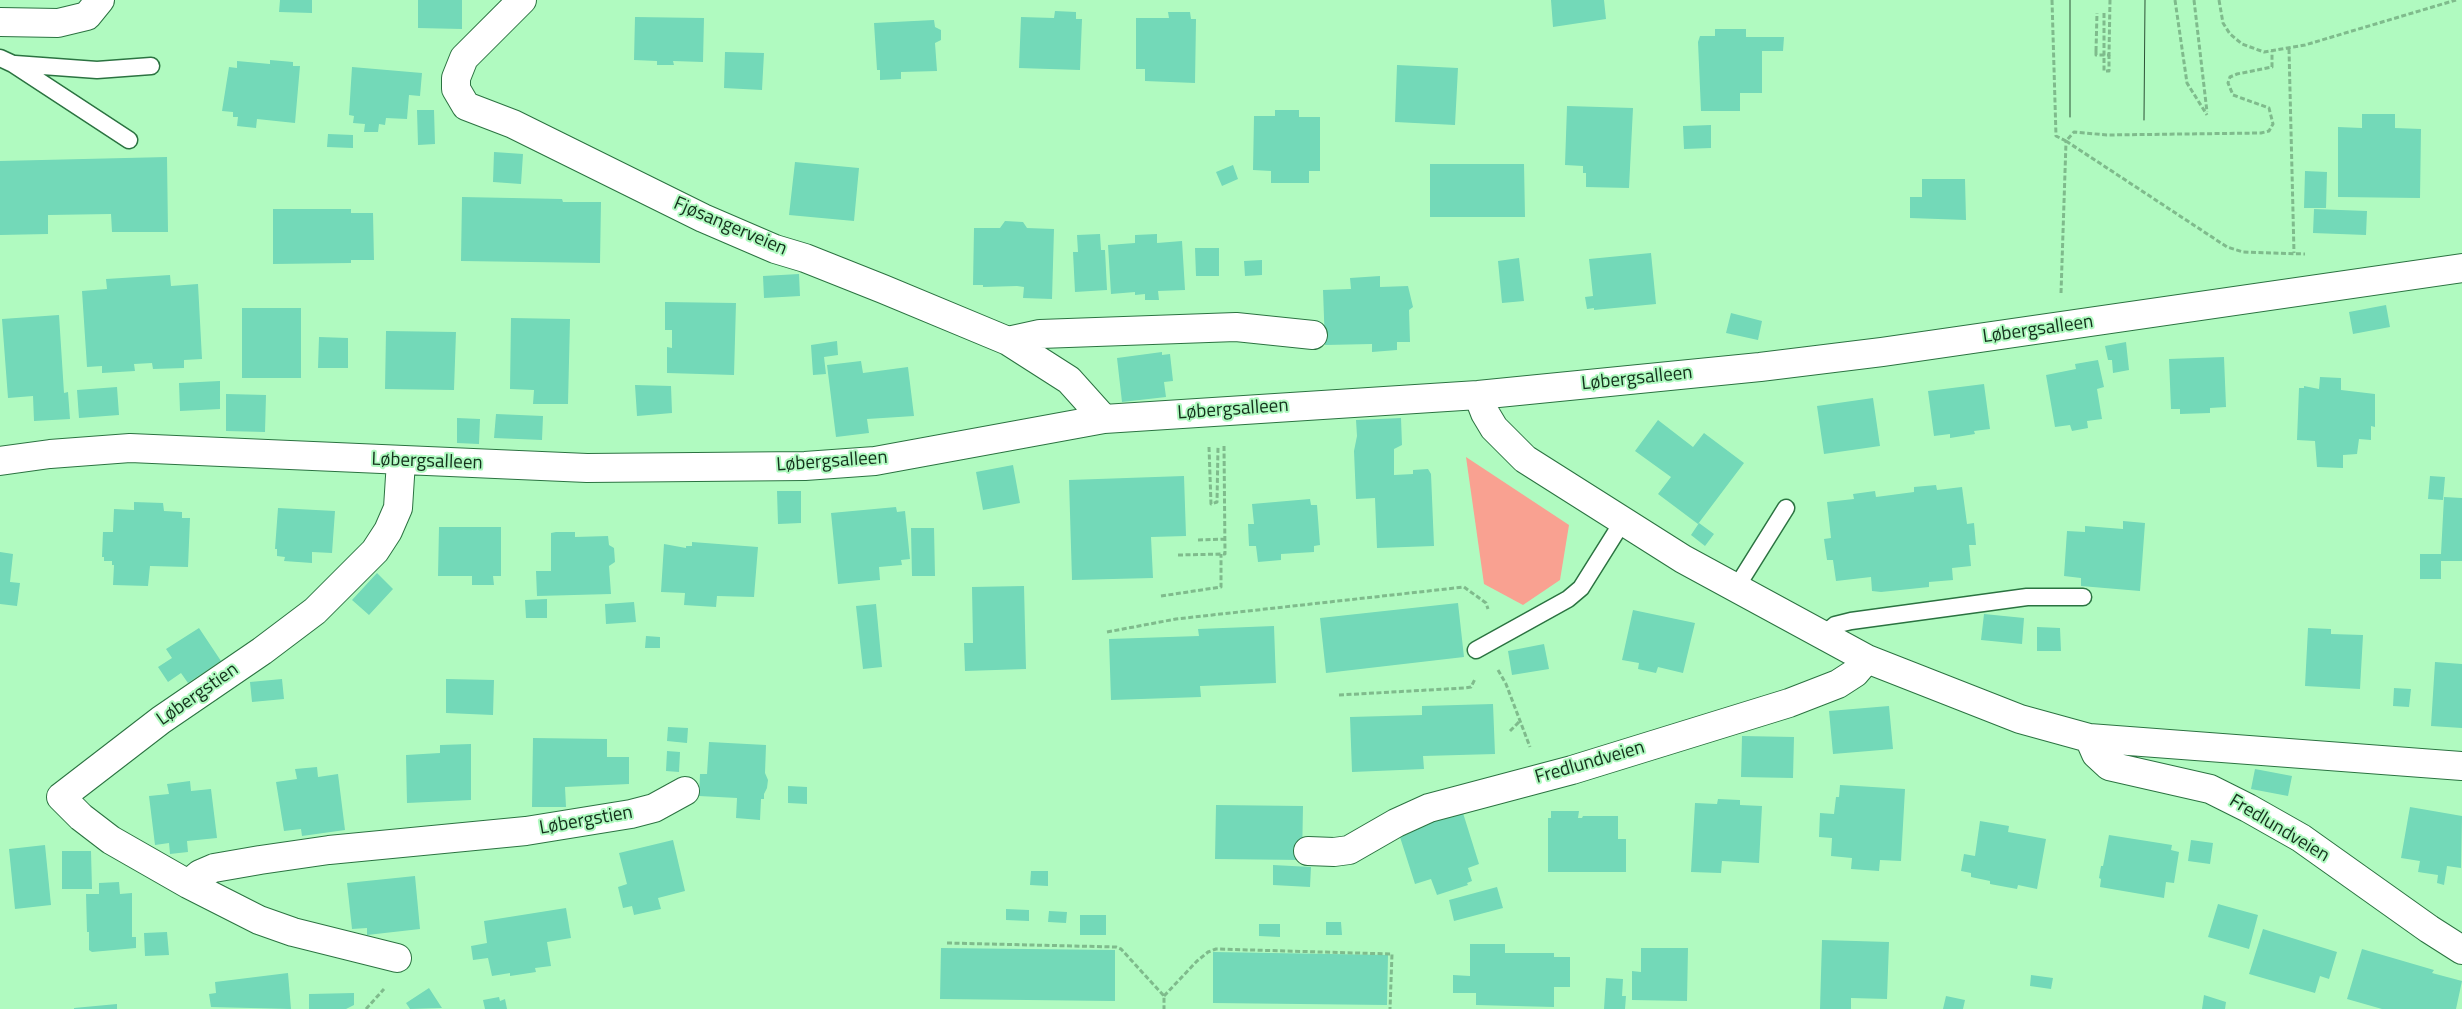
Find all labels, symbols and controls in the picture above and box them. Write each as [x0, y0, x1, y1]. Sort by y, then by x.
street label: Fjøsangerveien [670, 193, 790, 261]
street label: Løbergsalleen [1981, 311, 2095, 349]
street label: Løbergsalleen [1580, 362, 1694, 396]
street label: Løbergsalleen [1177, 395, 1289, 425]
street label: Løbergsalleen [776, 447, 888, 477]
street label: Løbergsalleen [371, 449, 483, 475]
street label: Løbergstien [153, 659, 243, 731]
street label: Fredlundveien [1533, 736, 1647, 790]
street label: Fredlundveien [2225, 790, 2333, 868]
street label: Løbergstien [538, 802, 634, 840]

